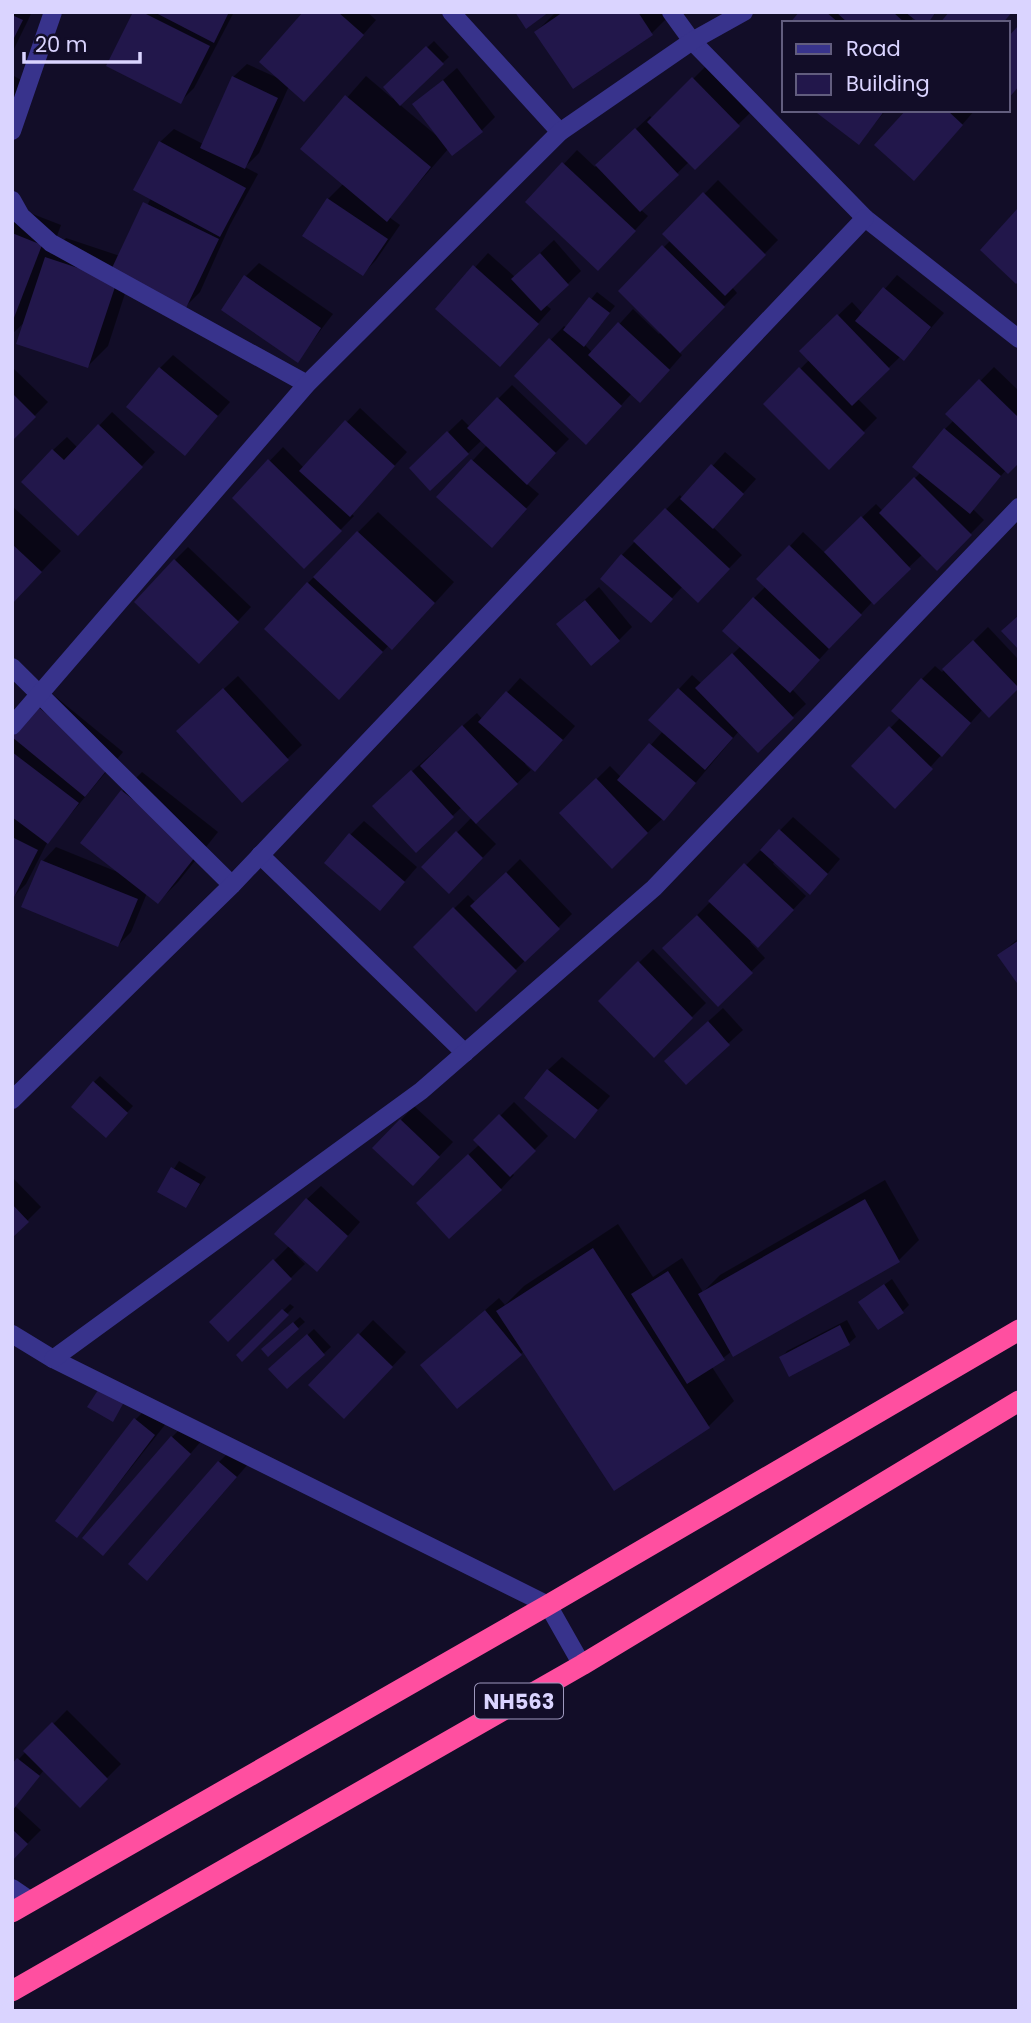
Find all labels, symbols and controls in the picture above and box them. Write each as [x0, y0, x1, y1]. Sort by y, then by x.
scale bar [24, 21, 140, 65]
legend [782, 21, 1010, 112]
text: 20 m [35, 30, 88, 59]
text: Road [846, 34, 901, 63]
text: Building [846, 69, 930, 98]
road number: NH563 [475, 1684, 563, 1718]

